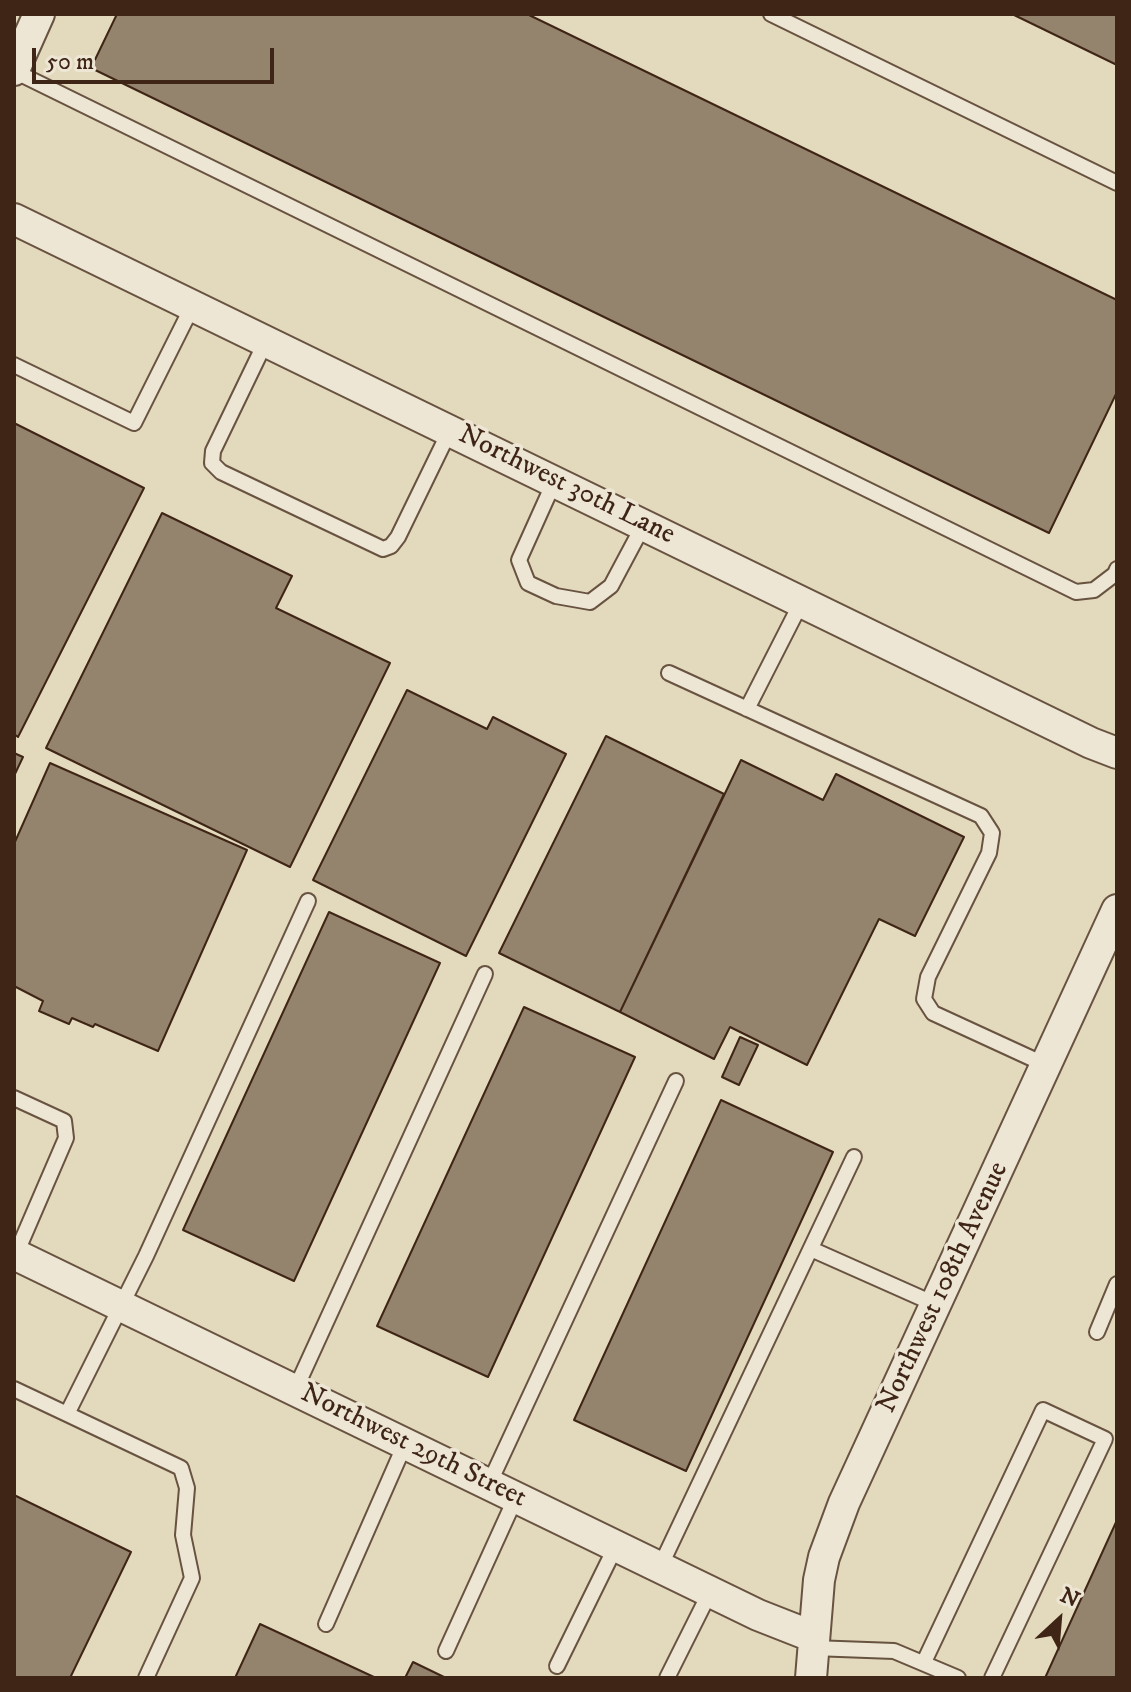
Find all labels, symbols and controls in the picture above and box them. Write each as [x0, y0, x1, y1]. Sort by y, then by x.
scale bar [36, 32, 278, 82]
text: 50 m [46, 47, 94, 77]
street label: Northwest 30th Lane [452, 419, 680, 553]
street label: Northwest 108th Avenue [871, 1157, 1017, 1419]
street label: Northwest 29th Street [295, 1378, 531, 1516]
north arrow [1019, 1580, 1099, 1660]
text: N [1056, 1582, 1084, 1614]

